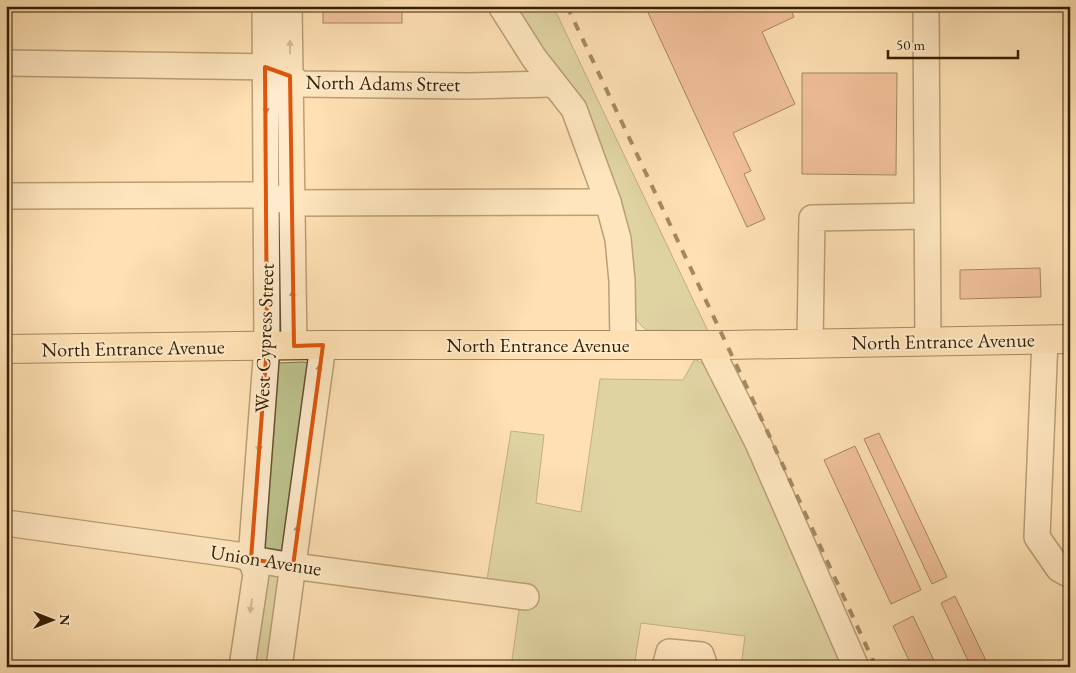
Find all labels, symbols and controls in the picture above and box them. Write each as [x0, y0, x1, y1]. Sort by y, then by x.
scale bar [888, 28, 1018, 60]
text: 50 m [896, 35, 925, 54]
one-way arrow [286, 39, 294, 55]
street label: North Adams Street [305, 69, 461, 97]
one-way arrow [262, 100, 270, 116]
street label: West Cypress Street [248, 262, 280, 413]
one-way arrow [289, 289, 297, 305]
street label: North Entrance Avenue [851, 326, 1035, 356]
street label: North Entrance Avenue [446, 332, 630, 358]
street label: North Entrance Avenue [41, 333, 225, 363]
one-way arrow [315, 362, 323, 378]
one-way arrow [255, 437, 263, 453]
one-way arrow [294, 523, 302, 539]
street label: Union Avenue [209, 538, 324, 582]
north arrow [28, 596, 78, 646]
one-way arrow [247, 598, 255, 614]
text: N [56, 614, 74, 626]

